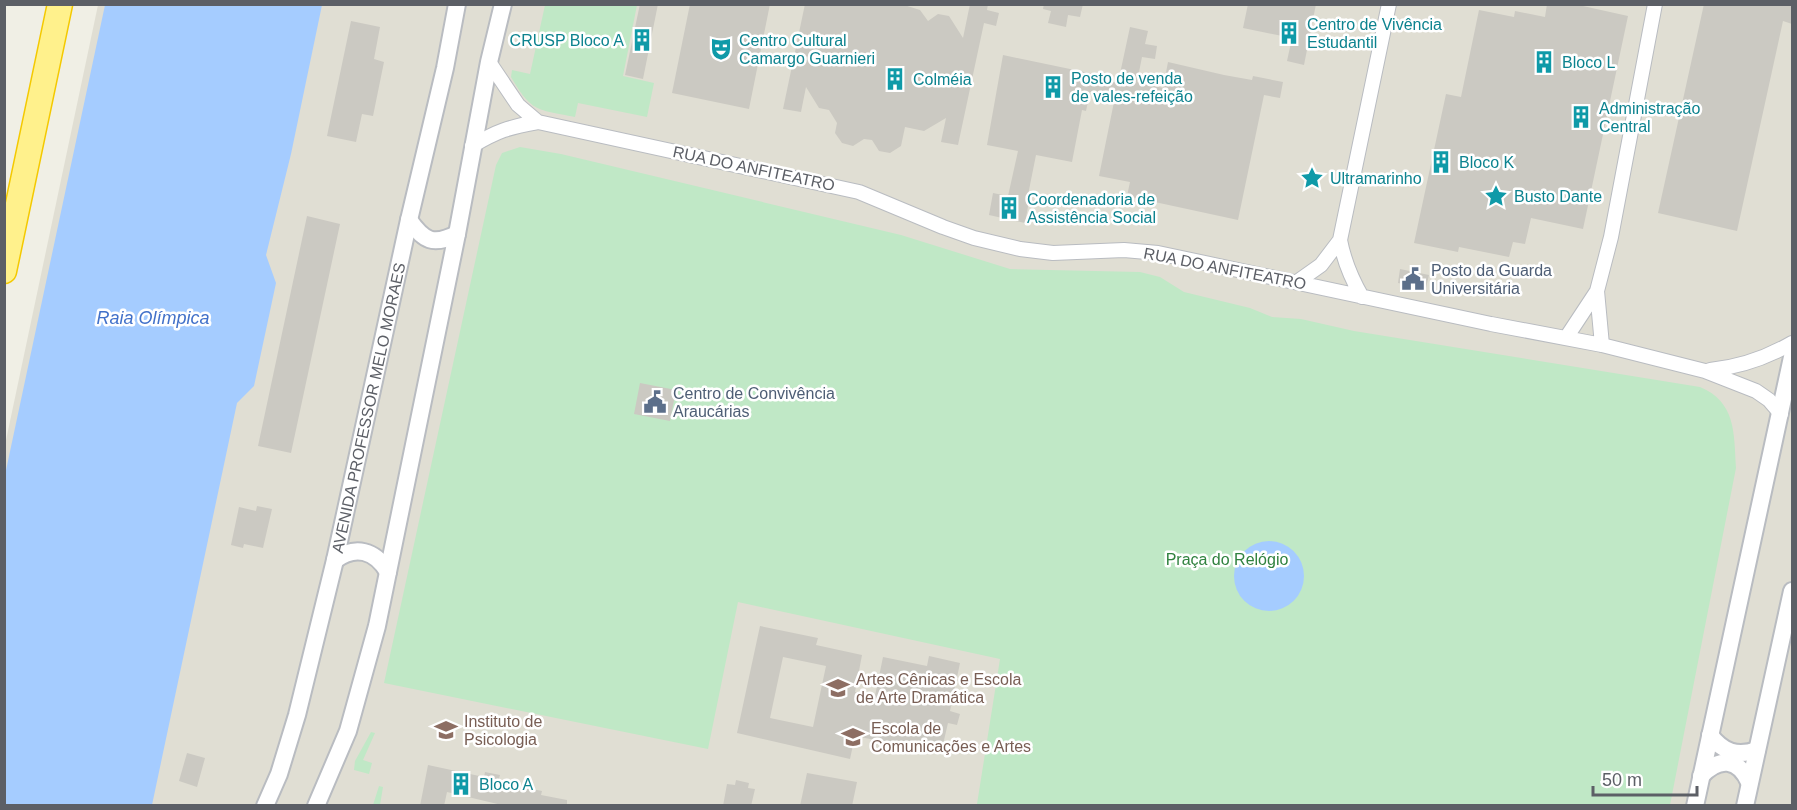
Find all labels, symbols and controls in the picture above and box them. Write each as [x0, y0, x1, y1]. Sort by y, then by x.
place label: Centro de Vivência Estudantil [1307, 16, 1442, 51]
building icon: Centro de Vivência Estudantil [1276, 20, 1302, 46]
building icon: CRUSP Bloco A [629, 27, 655, 53]
place label: CRUSP Bloco A [510, 32, 624, 49]
place label: Centro Cultural Camargo Guarnieri [739, 32, 875, 67]
theatre icon: Centro Cultural Camargo Guarnieri [708, 36, 734, 62]
building icon: Bloco L [1531, 49, 1557, 75]
place label: Bloco L [1562, 54, 1615, 71]
building icon: Colméia [882, 66, 908, 92]
place label: Posto de venda de vales-refeição [1071, 70, 1193, 105]
place label: Colméia [913, 71, 972, 88]
building icon: Posto de venda de vales-refeição [1040, 74, 1066, 100]
place label: Administração Central [1599, 100, 1700, 135]
building icon: Administração Central [1568, 104, 1594, 130]
street label: RUA DO ANFITEATRO [671, 143, 836, 194]
building icon: Bloco K [1428, 149, 1454, 175]
place label: Bloco K [1459, 154, 1514, 171]
place icon: Ultramarinho [1299, 165, 1325, 191]
place label: Ultramarinho [1330, 170, 1422, 187]
place icon: Busto Dante [1483, 183, 1509, 209]
place label: Busto Dante [1514, 188, 1602, 205]
place label: Coordenadoria de Assistência Social [1027, 191, 1156, 226]
building icon: Coordenadoria de Assistência Social [996, 195, 1022, 221]
street label: RUA DO ANFITEATRO [1142, 244, 1308, 293]
street label: AVENIDA PROFESSOR MELO MORAES [329, 261, 408, 555]
place label: Posto da Guarda Universitária [1431, 262, 1552, 297]
public building icon: Posto da Guarda Universitária [1400, 266, 1426, 292]
water label: Raia Olímpica [96, 308, 210, 328]
place label: Centro de Convivência Araucárias [673, 385, 835, 420]
public building icon: Centro de Convivência Araucárias [642, 389, 668, 415]
park label: Praça do Relógio [1166, 551, 1288, 568]
place label: Artes Cênicas e Escola de Arte Dramática [856, 671, 1022, 706]
school or university icon: Artes Cênicas e Escola de Arte Dramática [825, 675, 851, 701]
place label: Instituto de Psicologia [464, 713, 542, 748]
school or university icon: Instituto de Psicologia [433, 717, 459, 743]
place label: Escola de Comunicações e Artes [871, 720, 1031, 755]
school or university icon: Escola de Comunicações e Artes [840, 724, 866, 750]
scale bar [1593, 759, 1696, 797]
text: 50 m [1602, 770, 1642, 790]
building icon: Bloco A [448, 771, 474, 797]
place label: Bloco A [479, 776, 534, 793]

